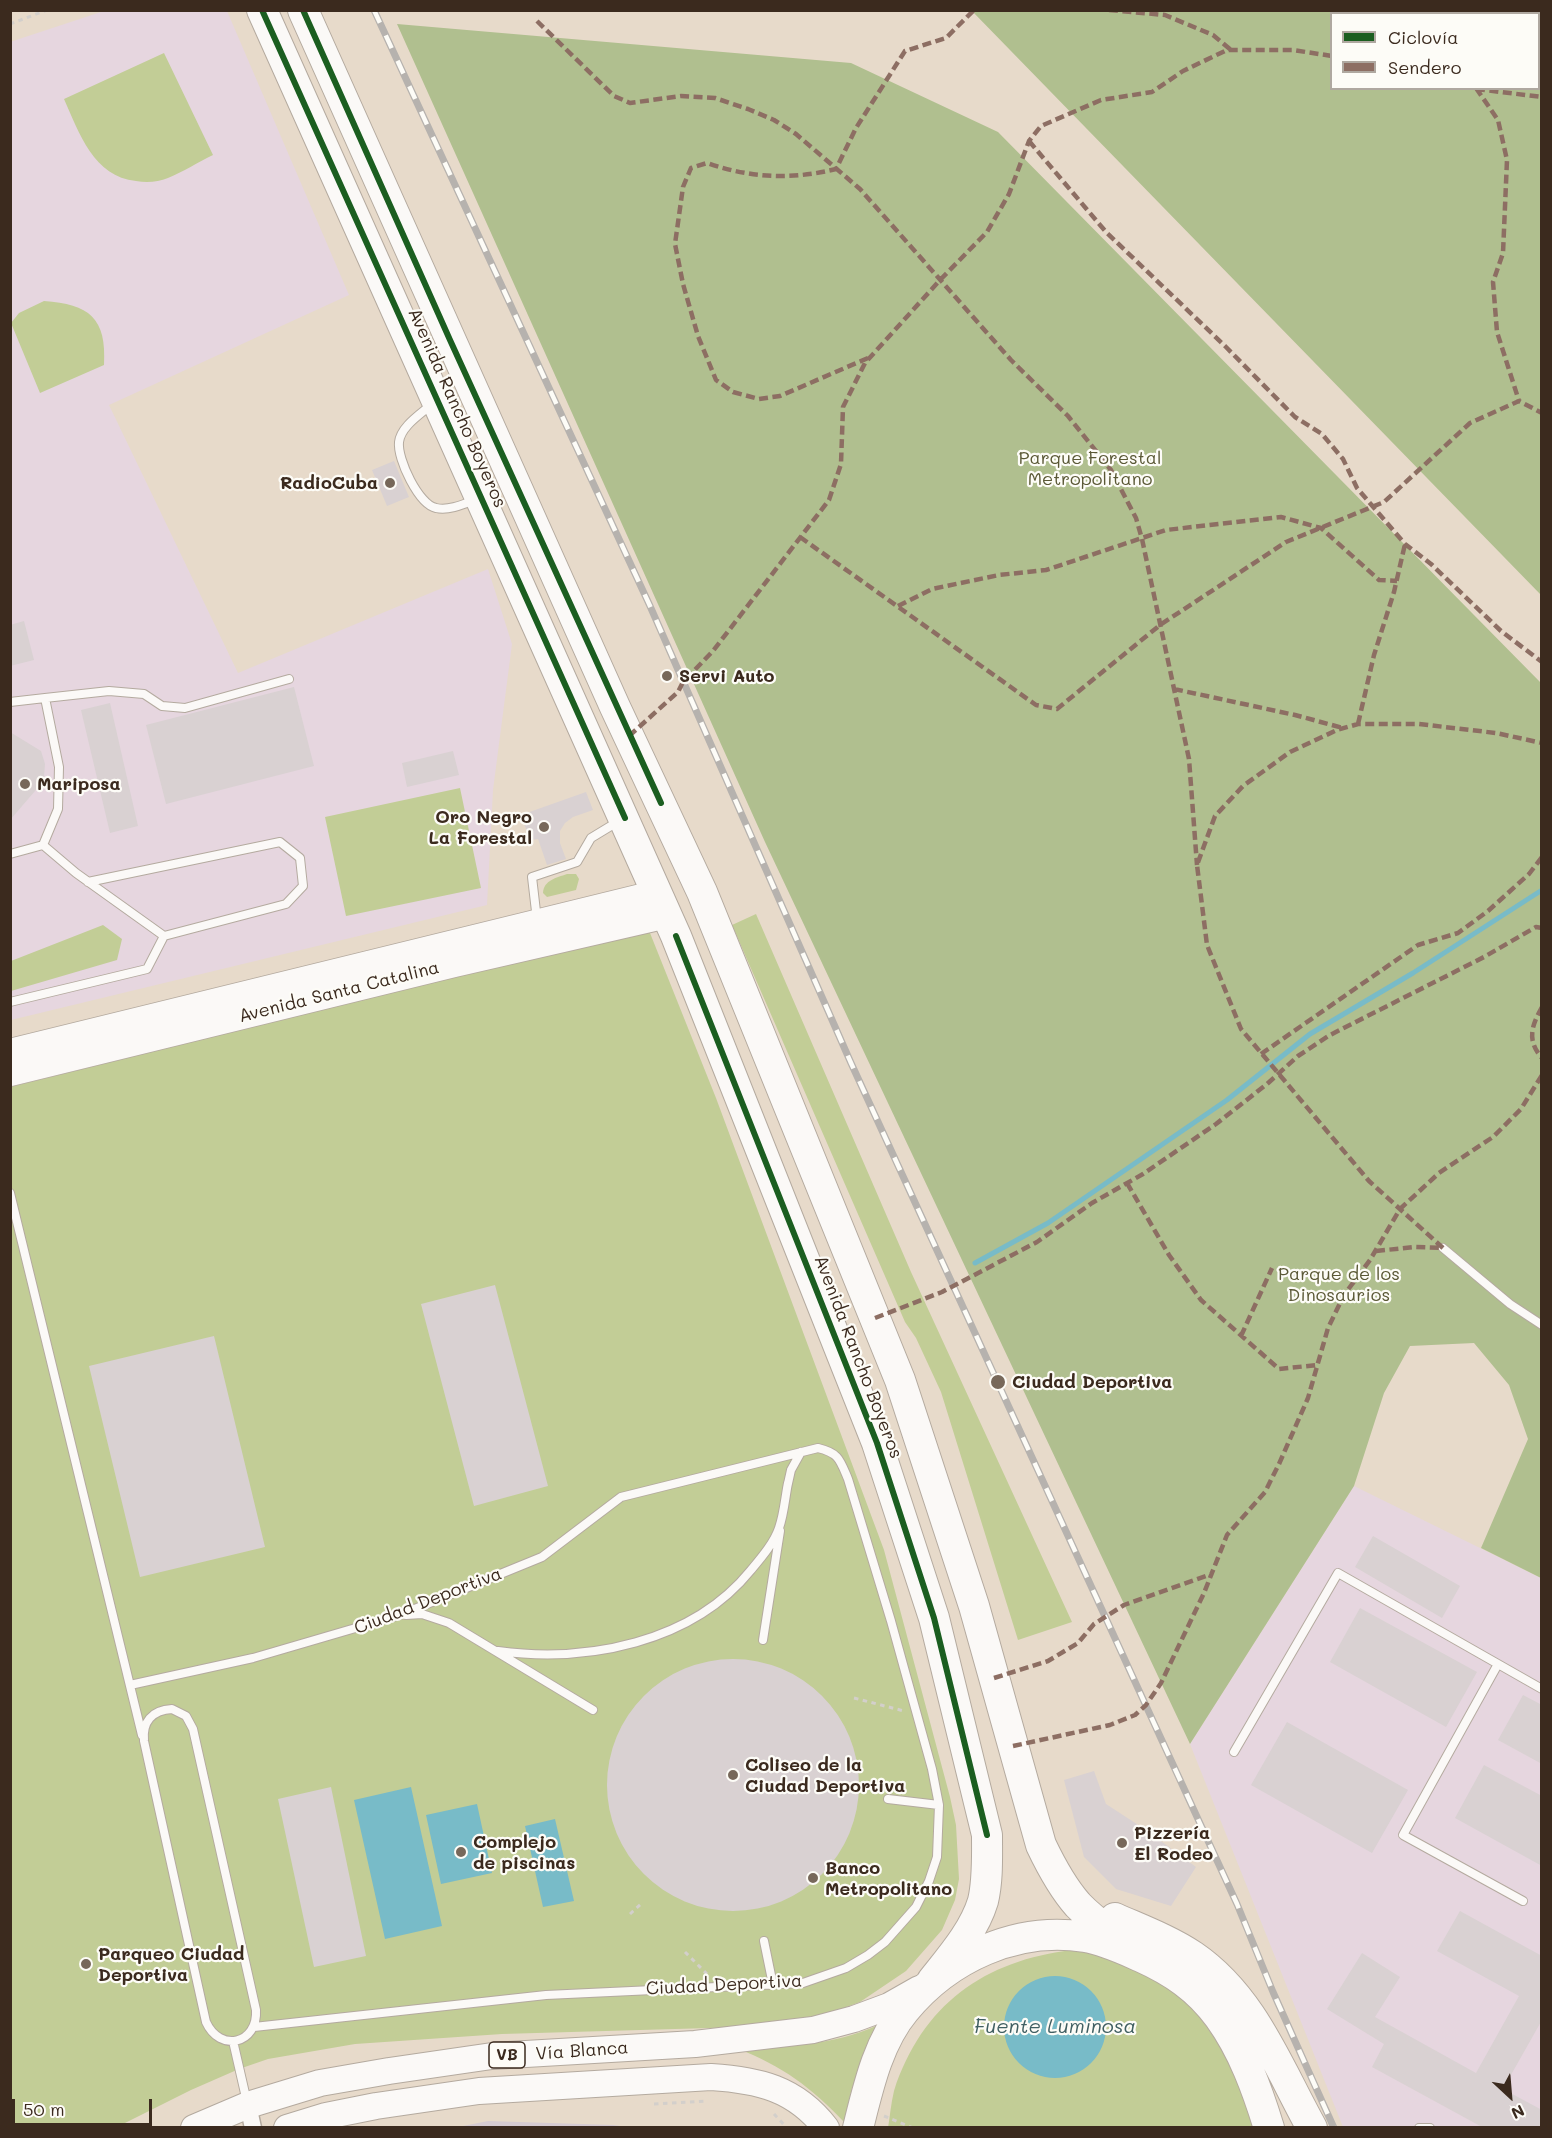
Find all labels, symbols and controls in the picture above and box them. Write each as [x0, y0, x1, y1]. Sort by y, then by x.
legend [1330, 12, 1540, 90]
text: Ciclovía [1388, 25, 1459, 49]
text: Sendero [1388, 55, 1462, 79]
street label: Avenida Rancho Boyeros [403, 305, 511, 511]
park label: Parque Forestal Metropolitano [1019, 447, 1161, 490]
place label: RadioCuba [280, 472, 378, 494]
marker: RadioCuba [383, 476, 397, 490]
place label: Servi Auto [679, 665, 774, 687]
marker: Servi Auto [660, 669, 674, 683]
place label: Mariposa [37, 773, 120, 795]
marker: Mariposa [18, 777, 32, 791]
place label: Oro Negro La Forestal [428, 806, 532, 848]
marker: Oro Negro La Forestal [537, 820, 551, 834]
street label: Avenida Santa Catalina [237, 957, 441, 1027]
street label: Avenida Rancho Boyeros [809, 1252, 907, 1462]
park label: Parque de los Dinosaurios [1278, 1263, 1400, 1306]
place label: Ciudad Deportiva [1012, 1371, 1172, 1393]
marker: Ciudad Deportiva [989, 1373, 1007, 1391]
street label: Ciudad Deportiva [351, 1563, 505, 1639]
place label: Coliseo de la Ciudad Deportiva [745, 1754, 905, 1796]
marker: Coliseo de la Ciudad Deportiva [726, 1768, 740, 1782]
place label: Pizzería El Rodeo [1134, 1822, 1213, 1864]
place label: Complejo de piscinas [473, 1831, 575, 1874]
marker: Pizzería El Rodeo [1115, 1836, 1129, 1850]
marker: Complejo de piscinas [454, 1845, 468, 1859]
place label: Banco Metropolitano [825, 1857, 952, 1900]
marker: Banco Metropolitano [806, 1871, 820, 1885]
place label: Parqueo Ciudad Deportiva [98, 1943, 244, 1986]
marker: Parqueo Ciudad Deportiva [79, 1957, 93, 1971]
street label: Ciudad Deportiva [645, 1970, 803, 2000]
water label: Fuente Luminosa [974, 2015, 1136, 2039]
street label: Vía Blanca [535, 2037, 629, 2065]
road number: VB [489, 2042, 525, 2068]
north arrow [1480, 2066, 1540, 2126]
scale bar [15, 2087, 154, 2125]
text: 50 m [23, 2097, 65, 2121]
text: N [1508, 2101, 1528, 2125]

